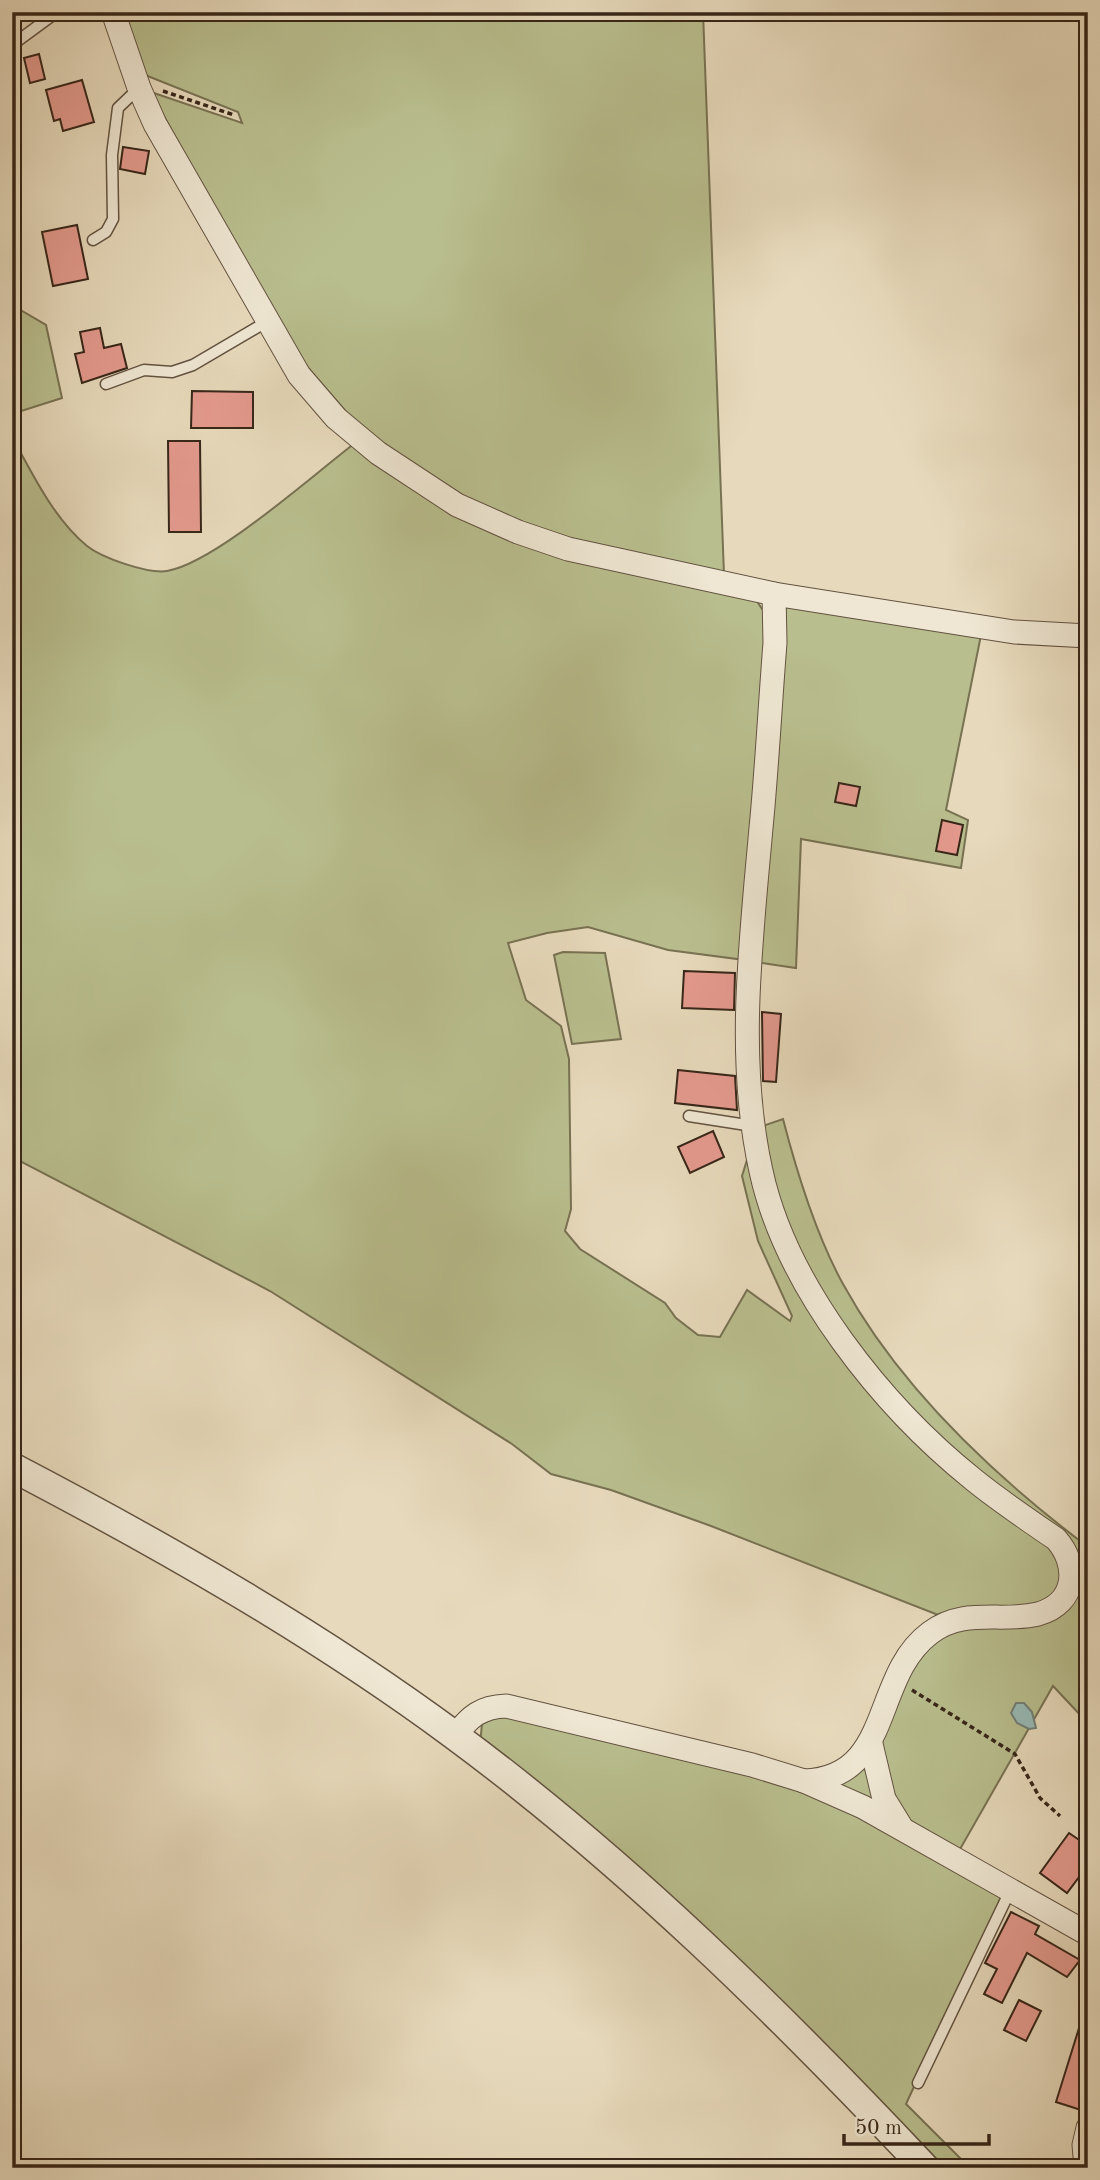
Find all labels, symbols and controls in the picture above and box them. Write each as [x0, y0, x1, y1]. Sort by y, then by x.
scale bar [844, 2103, 990, 2147]
text: 50 m [855, 2118, 902, 2139]

